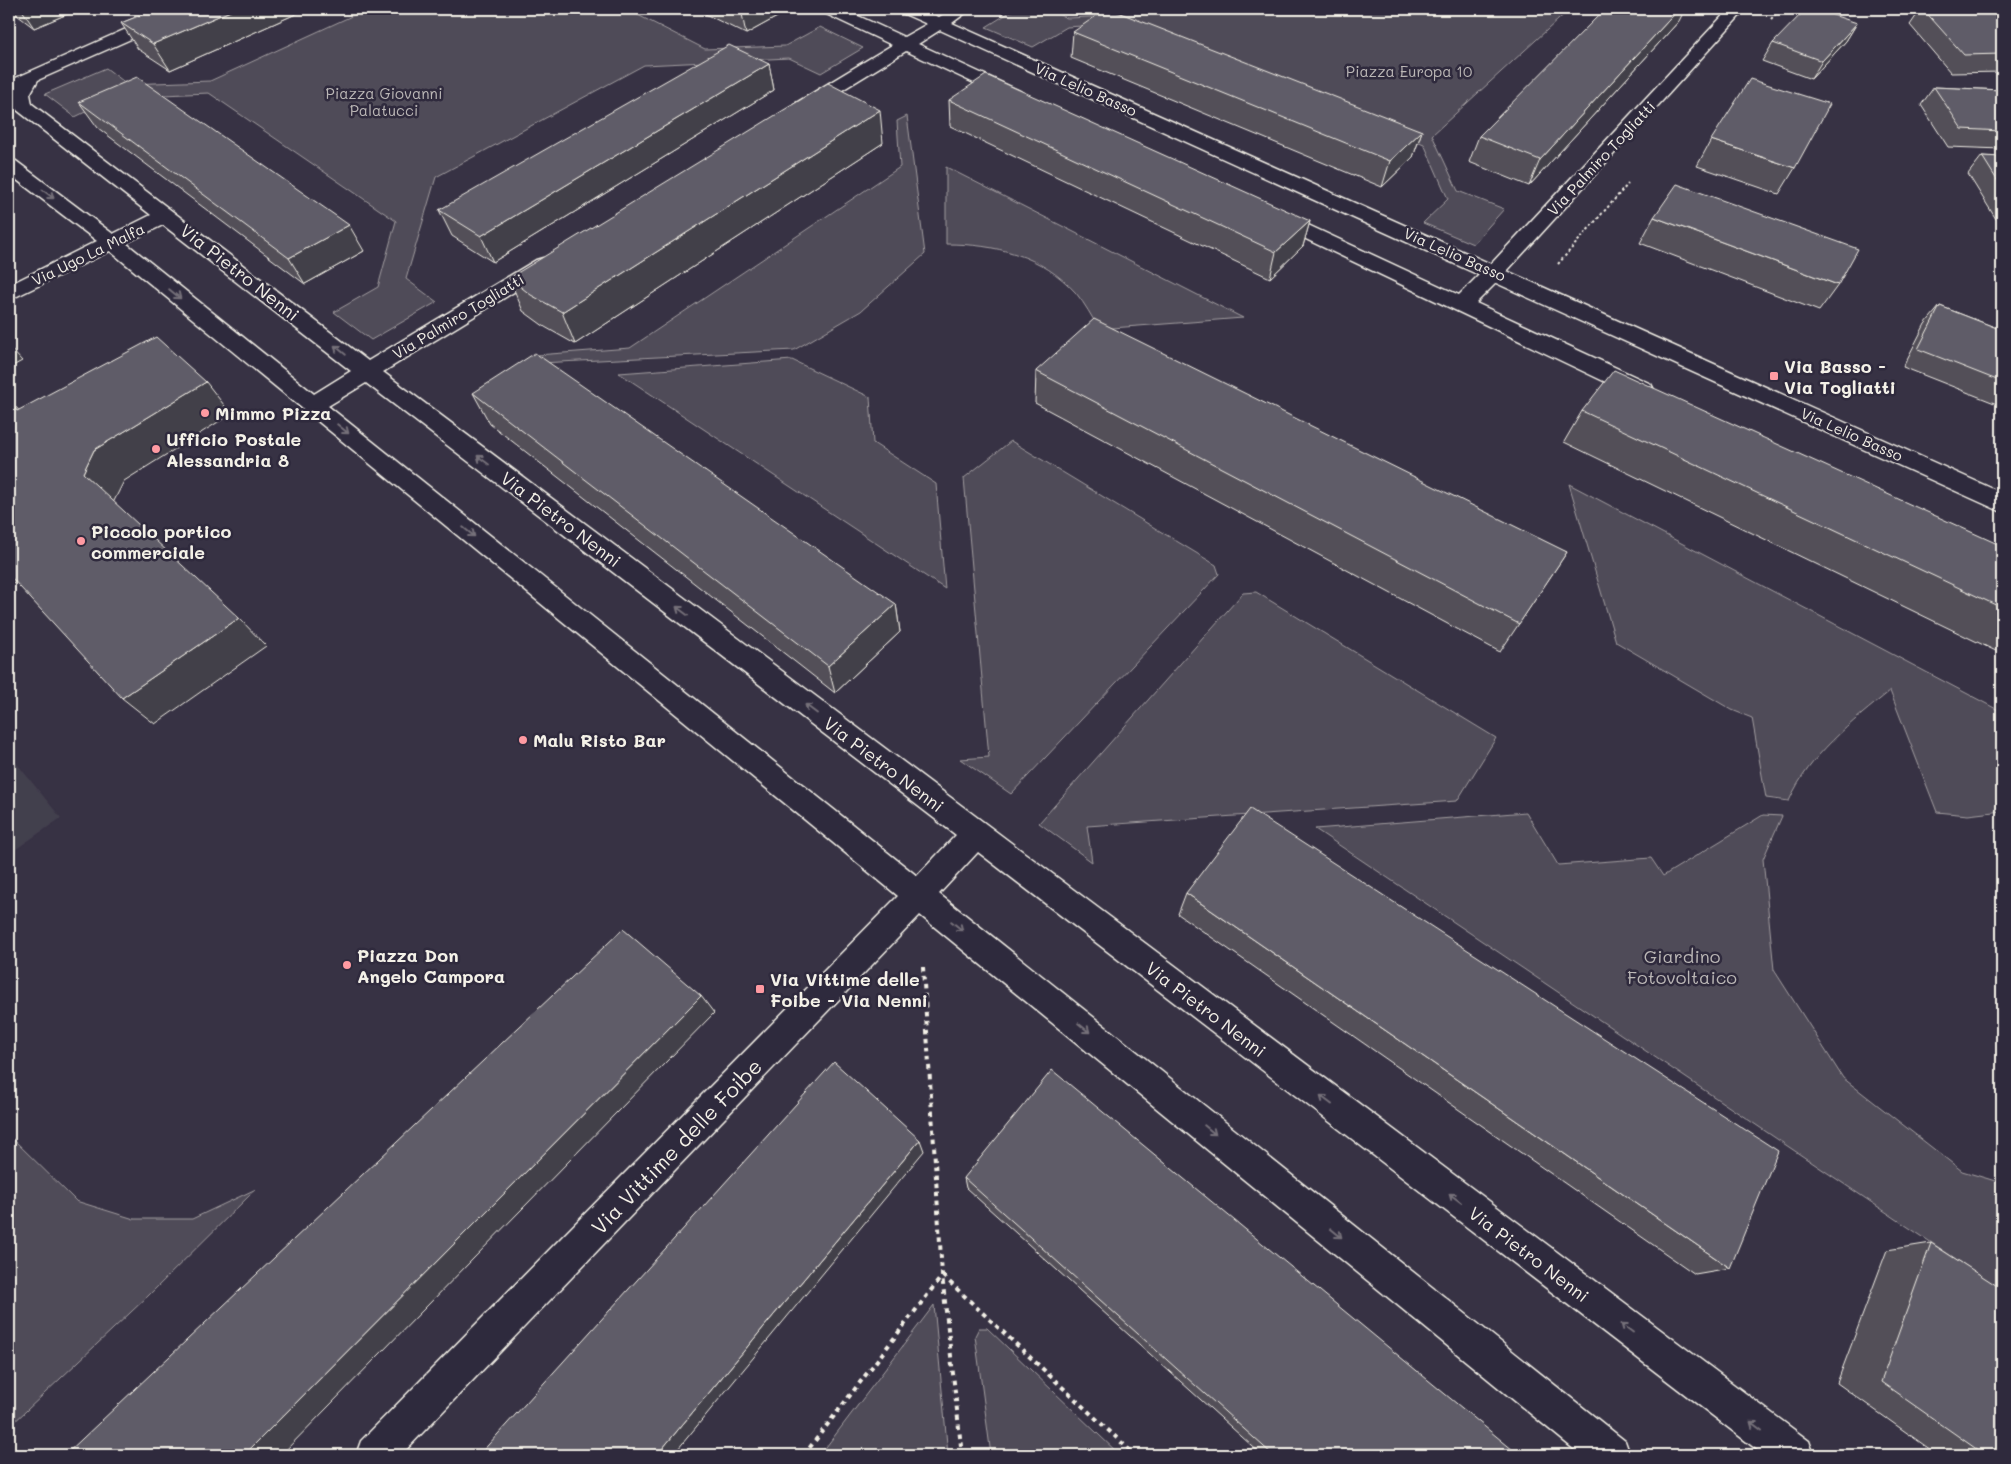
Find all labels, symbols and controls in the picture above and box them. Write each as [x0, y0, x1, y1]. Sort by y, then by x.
street label: Via Lelio Basso [1032, 58, 1140, 120]
park label: Piazza Europa 10 [1346, 61, 1472, 81]
park label: Piazza Giovanni Palatucci [325, 83, 443, 120]
street label: Via Palmiro Togliatti [1543, 96, 1659, 220]
one-way arrow [41, 189, 55, 199]
street label: Via Ugo La Malfa [28, 218, 148, 290]
street label: Via Pietro Nenni [175, 218, 305, 326]
street label: Via Lelio Basso [1401, 223, 1509, 285]
street label: Via Palmiro Togliatti [389, 269, 527, 363]
one-way arrow [169, 289, 182, 300]
one-way arrow [334, 344, 347, 355]
place label: Via Basso - Via Togliatti [1784, 354, 1896, 399]
marker: Via Basso - Via Togliatti [1768, 370, 1780, 382]
place label: Mimmo Pizza [215, 401, 331, 425]
street label: Via Lelio Basso [1798, 403, 1906, 465]
marker: Mimmo Pizza [199, 407, 211, 419]
one-way arrow [336, 424, 349, 435]
place label: Ufficio Postale Alessandria 8 [166, 427, 302, 472]
marker: Ufficio Postale Alessandria 8 [150, 443, 162, 455]
one-way arrow [477, 454, 490, 465]
street label: Via Pietro Nenni [496, 466, 626, 572]
place label: Piccolo portico commerciale [91, 519, 232, 564]
one-way arrow [462, 526, 475, 537]
marker: Piccolo portico commerciale [75, 535, 87, 547]
one-way arrow [675, 606, 689, 616]
one-way arrow [805, 704, 818, 715]
street label: Via Pietro Nenni [819, 711, 949, 817]
place label: Malu Risto Bar [533, 728, 666, 752]
marker: Malu Risto Bar [517, 734, 529, 746]
one-way arrow [950, 920, 963, 931]
place label: Piazza Don Angelo Campora [357, 943, 505, 988]
park label: Giardino Fotovoltaico [1627, 944, 1737, 989]
street label: Via Pietro Nenni [1141, 956, 1271, 1062]
marker: Piazza Don Angelo Campora [341, 959, 353, 971]
place label: Via Vittime delle Foibe - Via Nenni [770, 967, 928, 1012]
marker: Via Vittime delle Foibe - Via Nenni [754, 983, 766, 995]
one-way arrow [1077, 1023, 1090, 1034]
street label: Via Vittime delle Foibe [585, 1052, 767, 1240]
one-way arrow [1320, 1094, 1333, 1105]
one-way arrow [1203, 1125, 1216, 1136]
one-way arrow [1448, 1193, 1462, 1203]
street label: Via Pietro Nenni [1464, 1201, 1594, 1307]
one-way arrow [1329, 1227, 1342, 1238]
one-way arrow [1621, 1322, 1634, 1333]
one-way arrow [1749, 1421, 1763, 1431]

